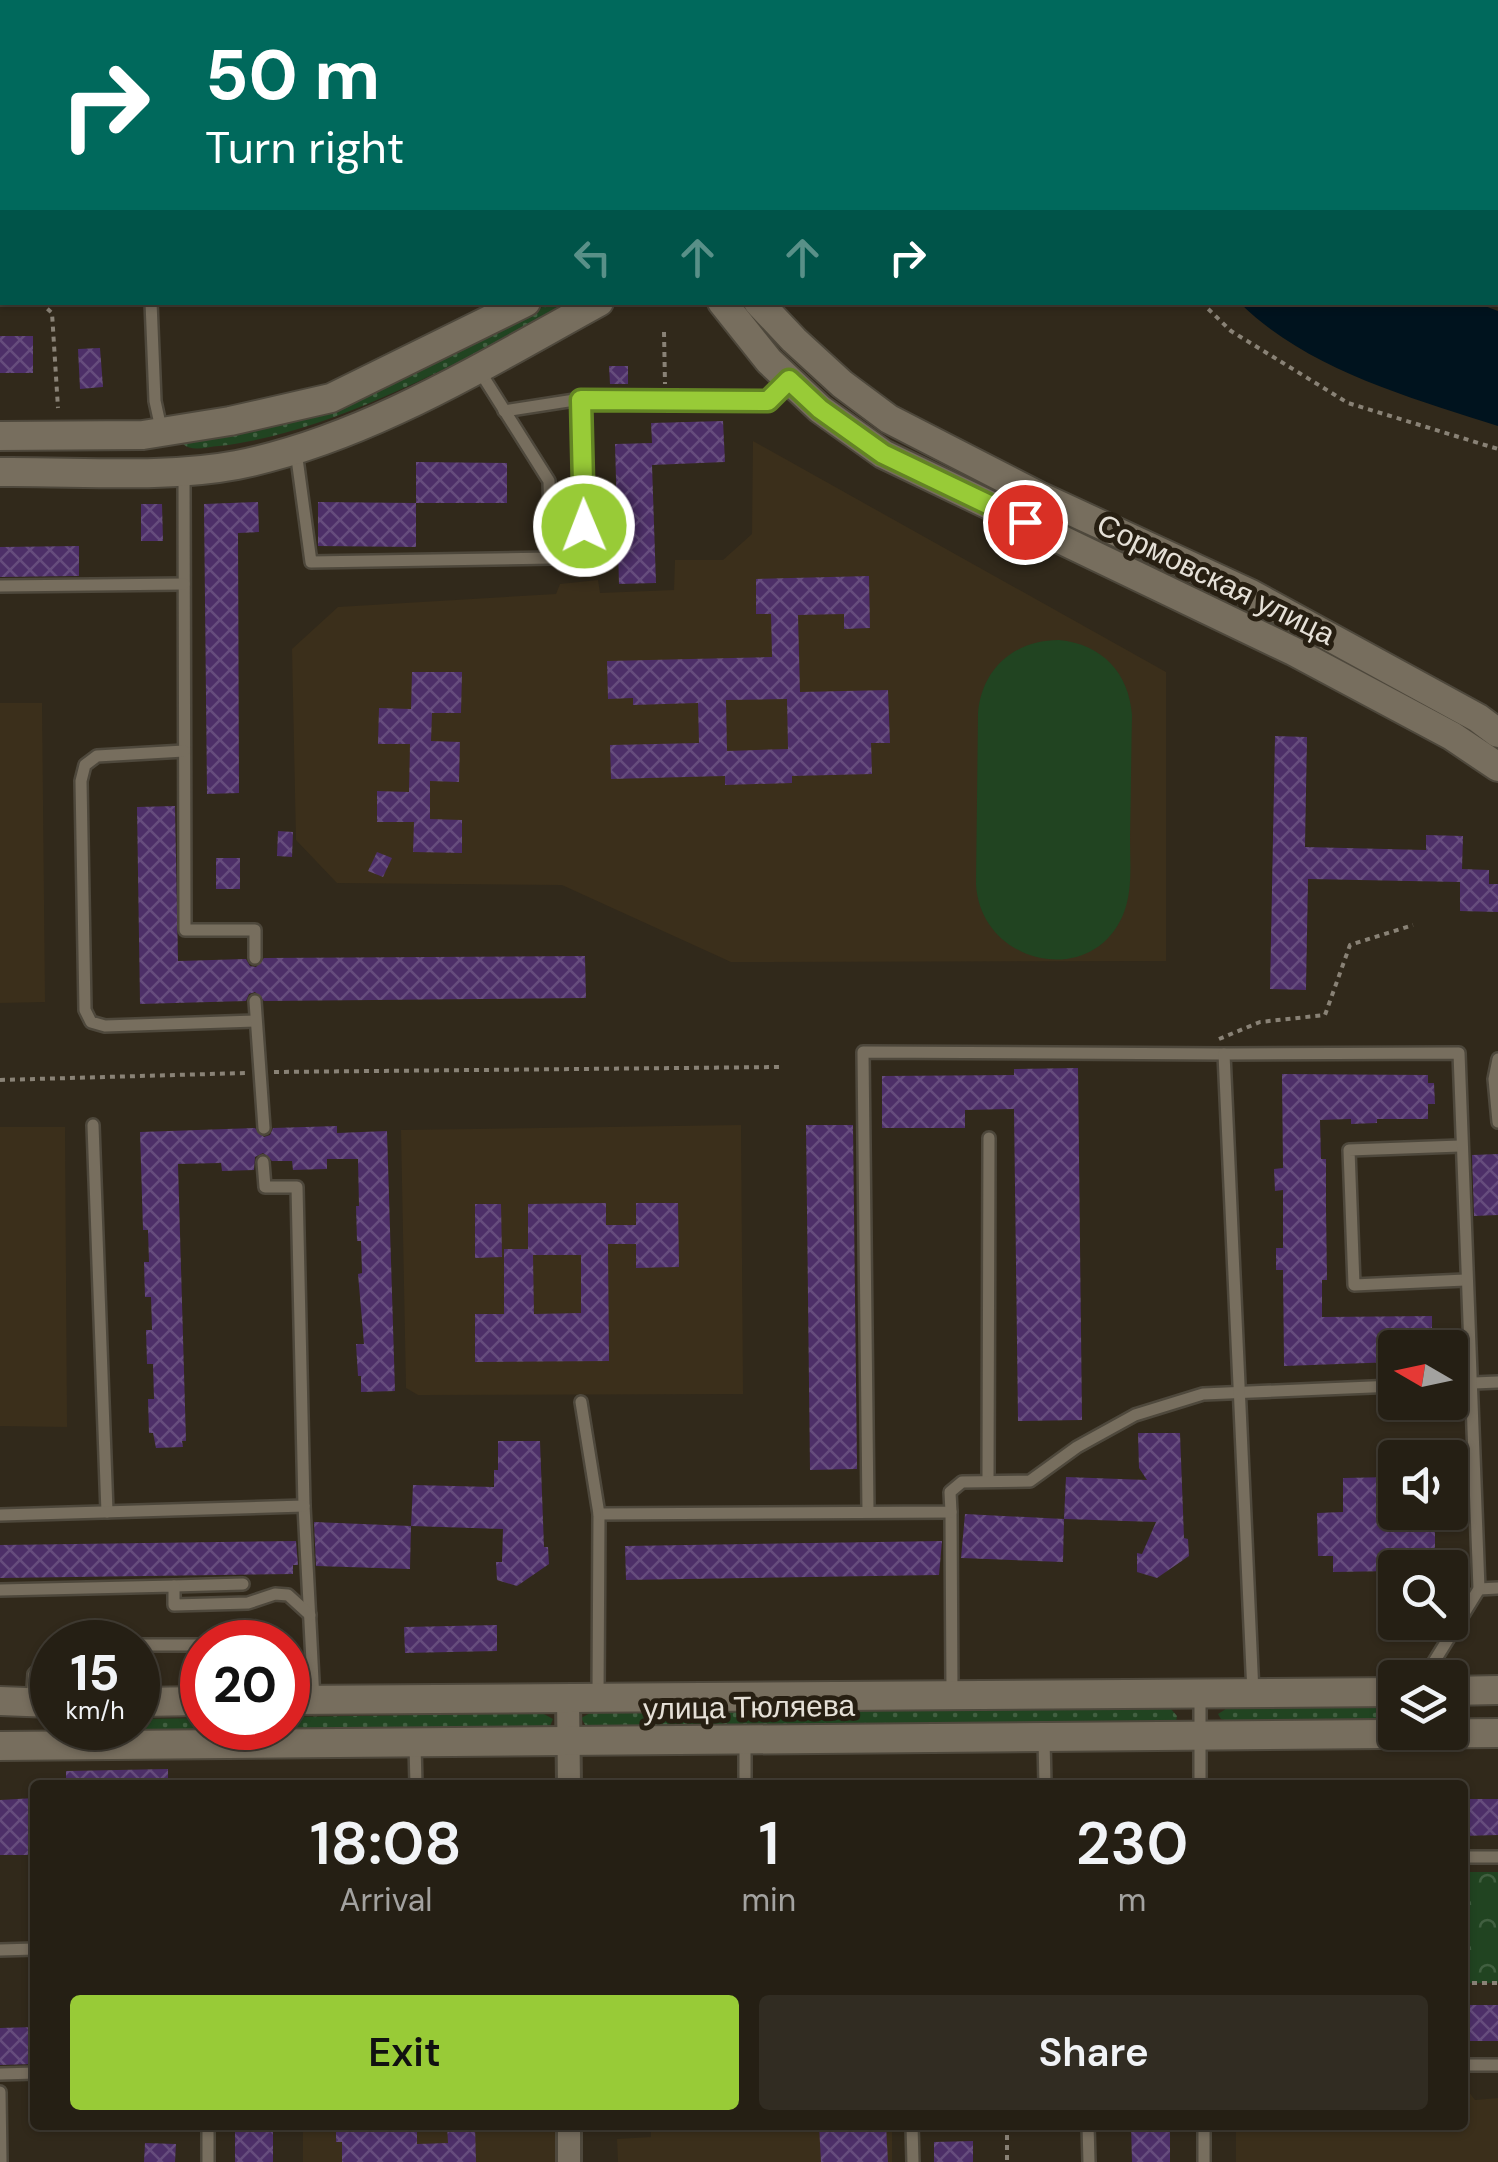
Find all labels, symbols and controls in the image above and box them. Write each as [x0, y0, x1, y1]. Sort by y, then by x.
text: 50 m [205, 30, 380, 121]
icon: right [40, 40, 170, 170]
text: Turn right [205, 118, 404, 177]
icon: left [565, 230, 620, 285]
icon: ahead [670, 230, 725, 285]
icon: ahead [775, 230, 830, 285]
icon: right [880, 230, 935, 285]
position arrow [532, 474, 636, 578]
pin [983, 480, 1068, 565]
icon: arrive [998, 495, 1053, 550]
street label: Сормовская улица [1091, 504, 1342, 654]
north arrow [1378, 1330, 1468, 1420]
map controls [1378, 1330, 1468, 1750]
button: sound [1378, 1440, 1468, 1530]
button: search [1378, 1550, 1468, 1640]
speed limit sign: 20 [180, 1620, 310, 1750]
text: 15 [70, 1640, 120, 1706]
button: layers [1378, 1660, 1468, 1750]
street label: улица Тюляева [643, 1686, 856, 1728]
text: km/h [65, 1694, 125, 1727]
text: 18:08 [310, 1804, 462, 1883]
text: 1 [758, 1804, 779, 1883]
text: 230 [1076, 1804, 1188, 1883]
text: Arrival [339, 1879, 432, 1921]
text: min [742, 1879, 796, 1921]
text: m [1118, 1879, 1146, 1921]
button: Exit [70, 1995, 739, 2110]
button: Share [759, 1995, 1428, 2110]

